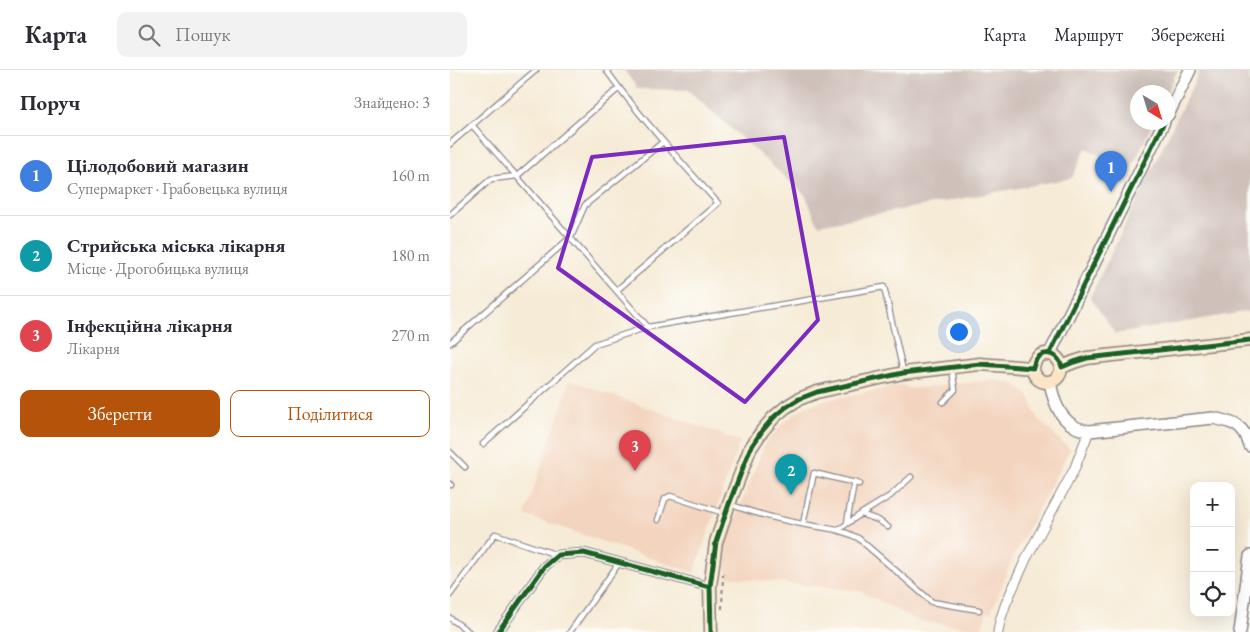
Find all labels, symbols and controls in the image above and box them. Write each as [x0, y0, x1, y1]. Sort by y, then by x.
search box [117, 12, 467, 57]
text: Карта [25, 19, 87, 50]
icon: search [135, 21, 163, 49]
text: Пошук [175, 22, 231, 47]
text: Карта [983, 23, 1026, 46]
text: Маршрут [1054, 23, 1123, 46]
text: Збережені [1151, 23, 1225, 46]
north arrow [1130, 85, 1175, 130]
text: Поруч [20, 89, 80, 116]
text: Знайдено: 3 [354, 92, 430, 113]
pin: 1 [1095, 151, 1127, 192]
text: Цілодобовий магазин [67, 153, 249, 178]
text: 1 [32, 165, 40, 186]
text: 160 m [391, 165, 430, 186]
text: Супермаркет · Грабовецька вулиця [67, 178, 288, 199]
text: Стрийська міська лікарня [67, 233, 285, 258]
text: 2 [32, 245, 40, 266]
text: 180 m [391, 245, 430, 266]
text: Місце · Дрогобицька вулиця [67, 258, 249, 279]
text: Інфекційна лікарня [67, 313, 233, 338]
your location [946, 319, 972, 345]
text: 3 [32, 325, 40, 346]
text: 270 m [391, 325, 430, 346]
text: Лікарня [67, 338, 120, 359]
button: Зберегти [20, 390, 220, 437]
button: Поділитися [230, 390, 430, 437]
pin: 3 [619, 430, 651, 471]
pin: 2 [775, 454, 807, 495]
map controls [1190, 482, 1235, 617]
button: + [1190, 482, 1235, 527]
button: − [1190, 527, 1235, 572]
button: locate [1190, 572, 1235, 617]

